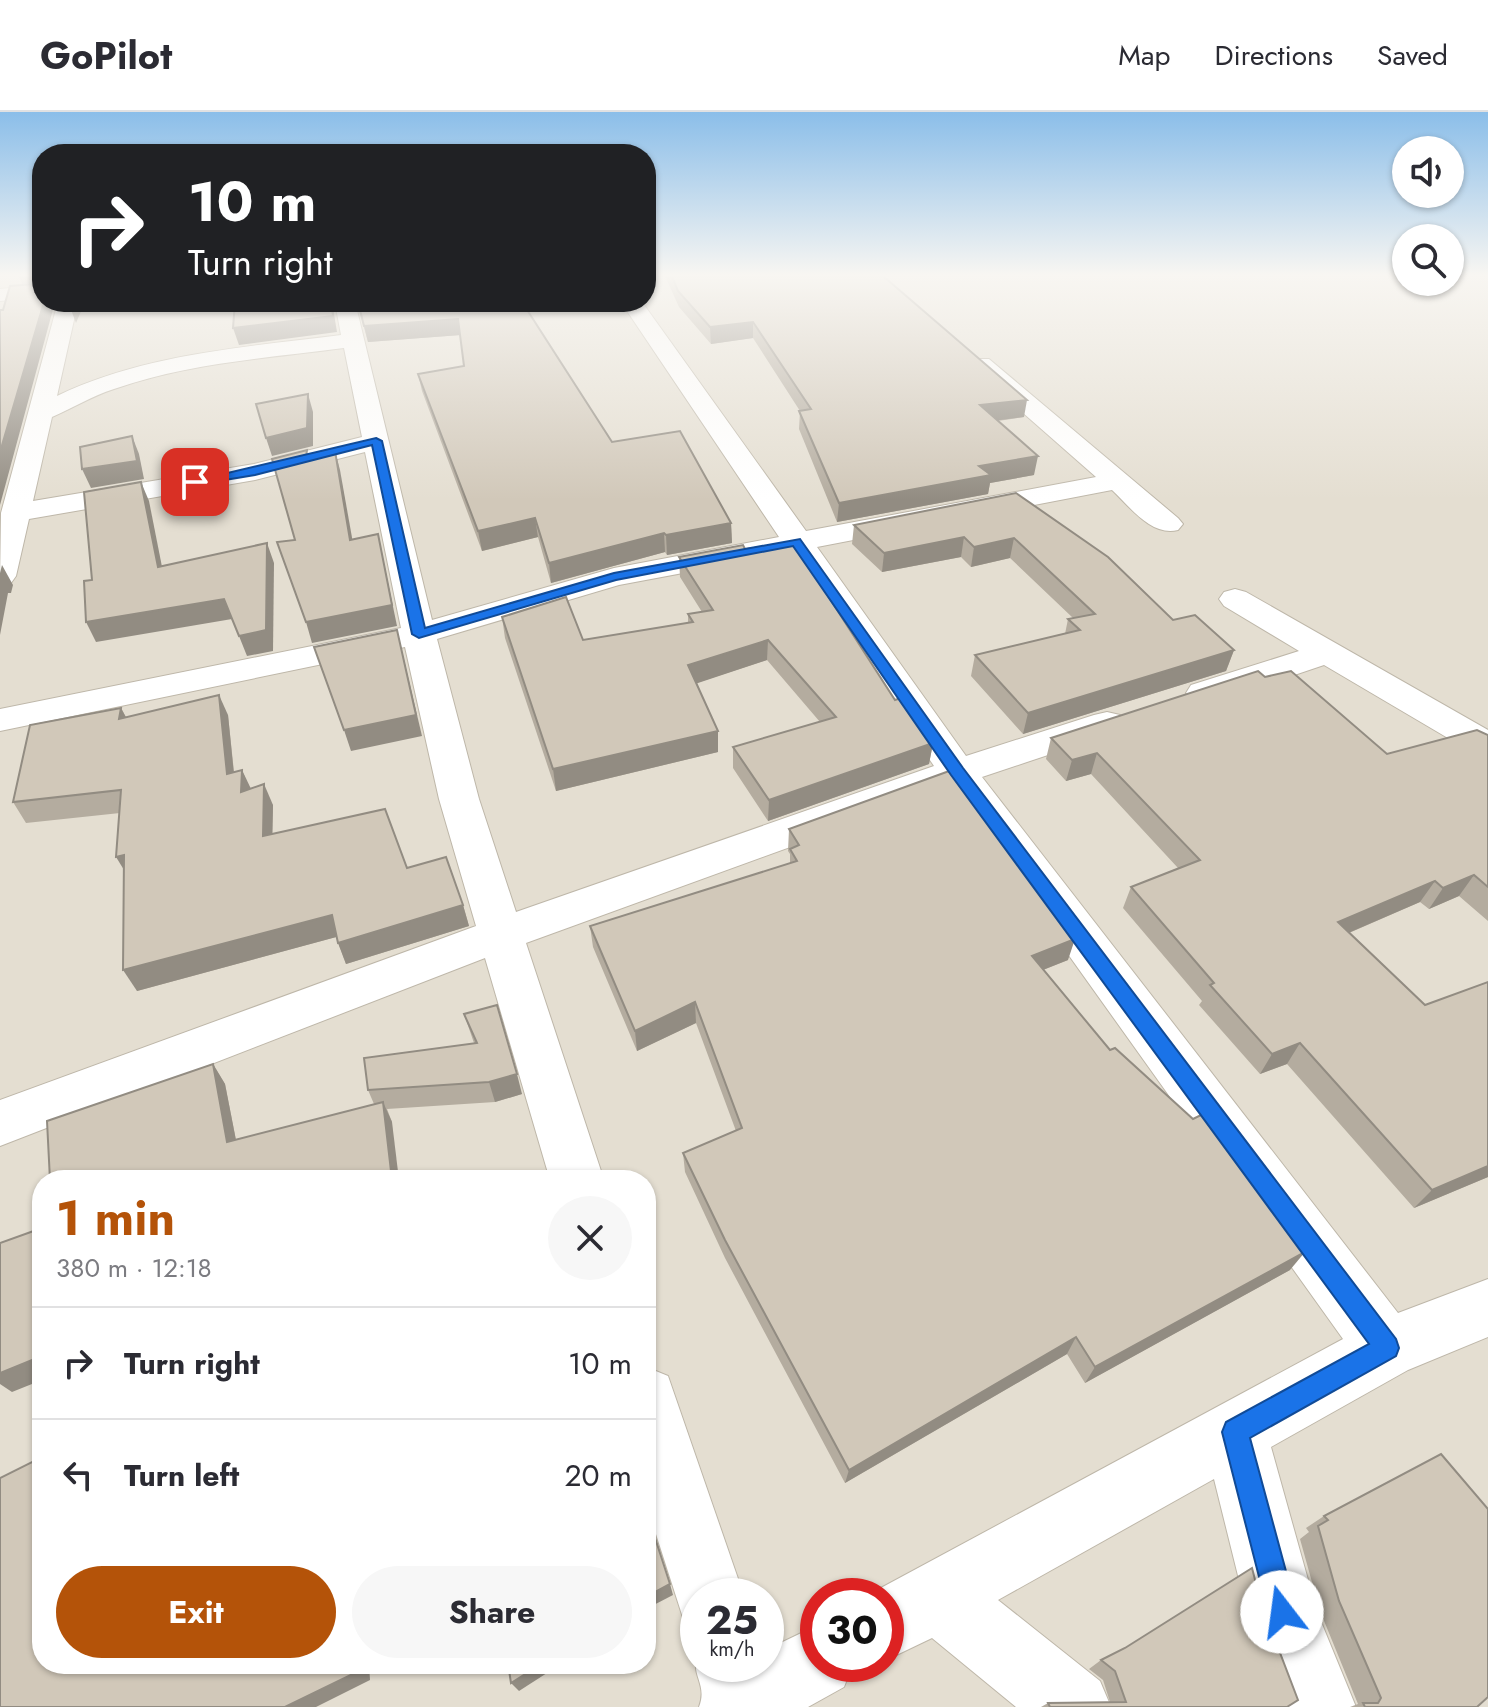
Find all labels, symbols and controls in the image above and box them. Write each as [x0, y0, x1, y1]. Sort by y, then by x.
text: GoPilot [40, 28, 172, 83]
text: Map [1118, 35, 1170, 76]
text: Directions [1214, 35, 1333, 76]
text: Saved [1377, 35, 1448, 76]
map controls [1392, 136, 1464, 296]
button: sound [1392, 136, 1464, 208]
text: 10 m [188, 161, 316, 242]
icon: right [56, 176, 160, 280]
button: search [1392, 224, 1464, 296]
text: Turn right [188, 236, 333, 288]
pin [161, 448, 229, 516]
icon: arrive [173, 460, 217, 504]
text: 1 min [56, 1184, 175, 1253]
button: close [548, 1196, 632, 1280]
text: 380 m · 12:18 [56, 1249, 212, 1287]
icon: right [56, 1341, 100, 1385]
text: Turn right [124, 1342, 260, 1385]
text: 10 m [568, 1342, 632, 1385]
icon: left [56, 1453, 100, 1497]
text: Turn left [124, 1454, 239, 1497]
text: 20 m [565, 1454, 632, 1497]
button: Exit [56, 1566, 336, 1658]
button: Share [352, 1566, 632, 1658]
position arrow [1240, 1570, 1324, 1654]
speed limit sign: 30 [800, 1578, 904, 1682]
text: 25 [706, 1591, 758, 1649]
text: km/h [709, 1635, 755, 1664]

